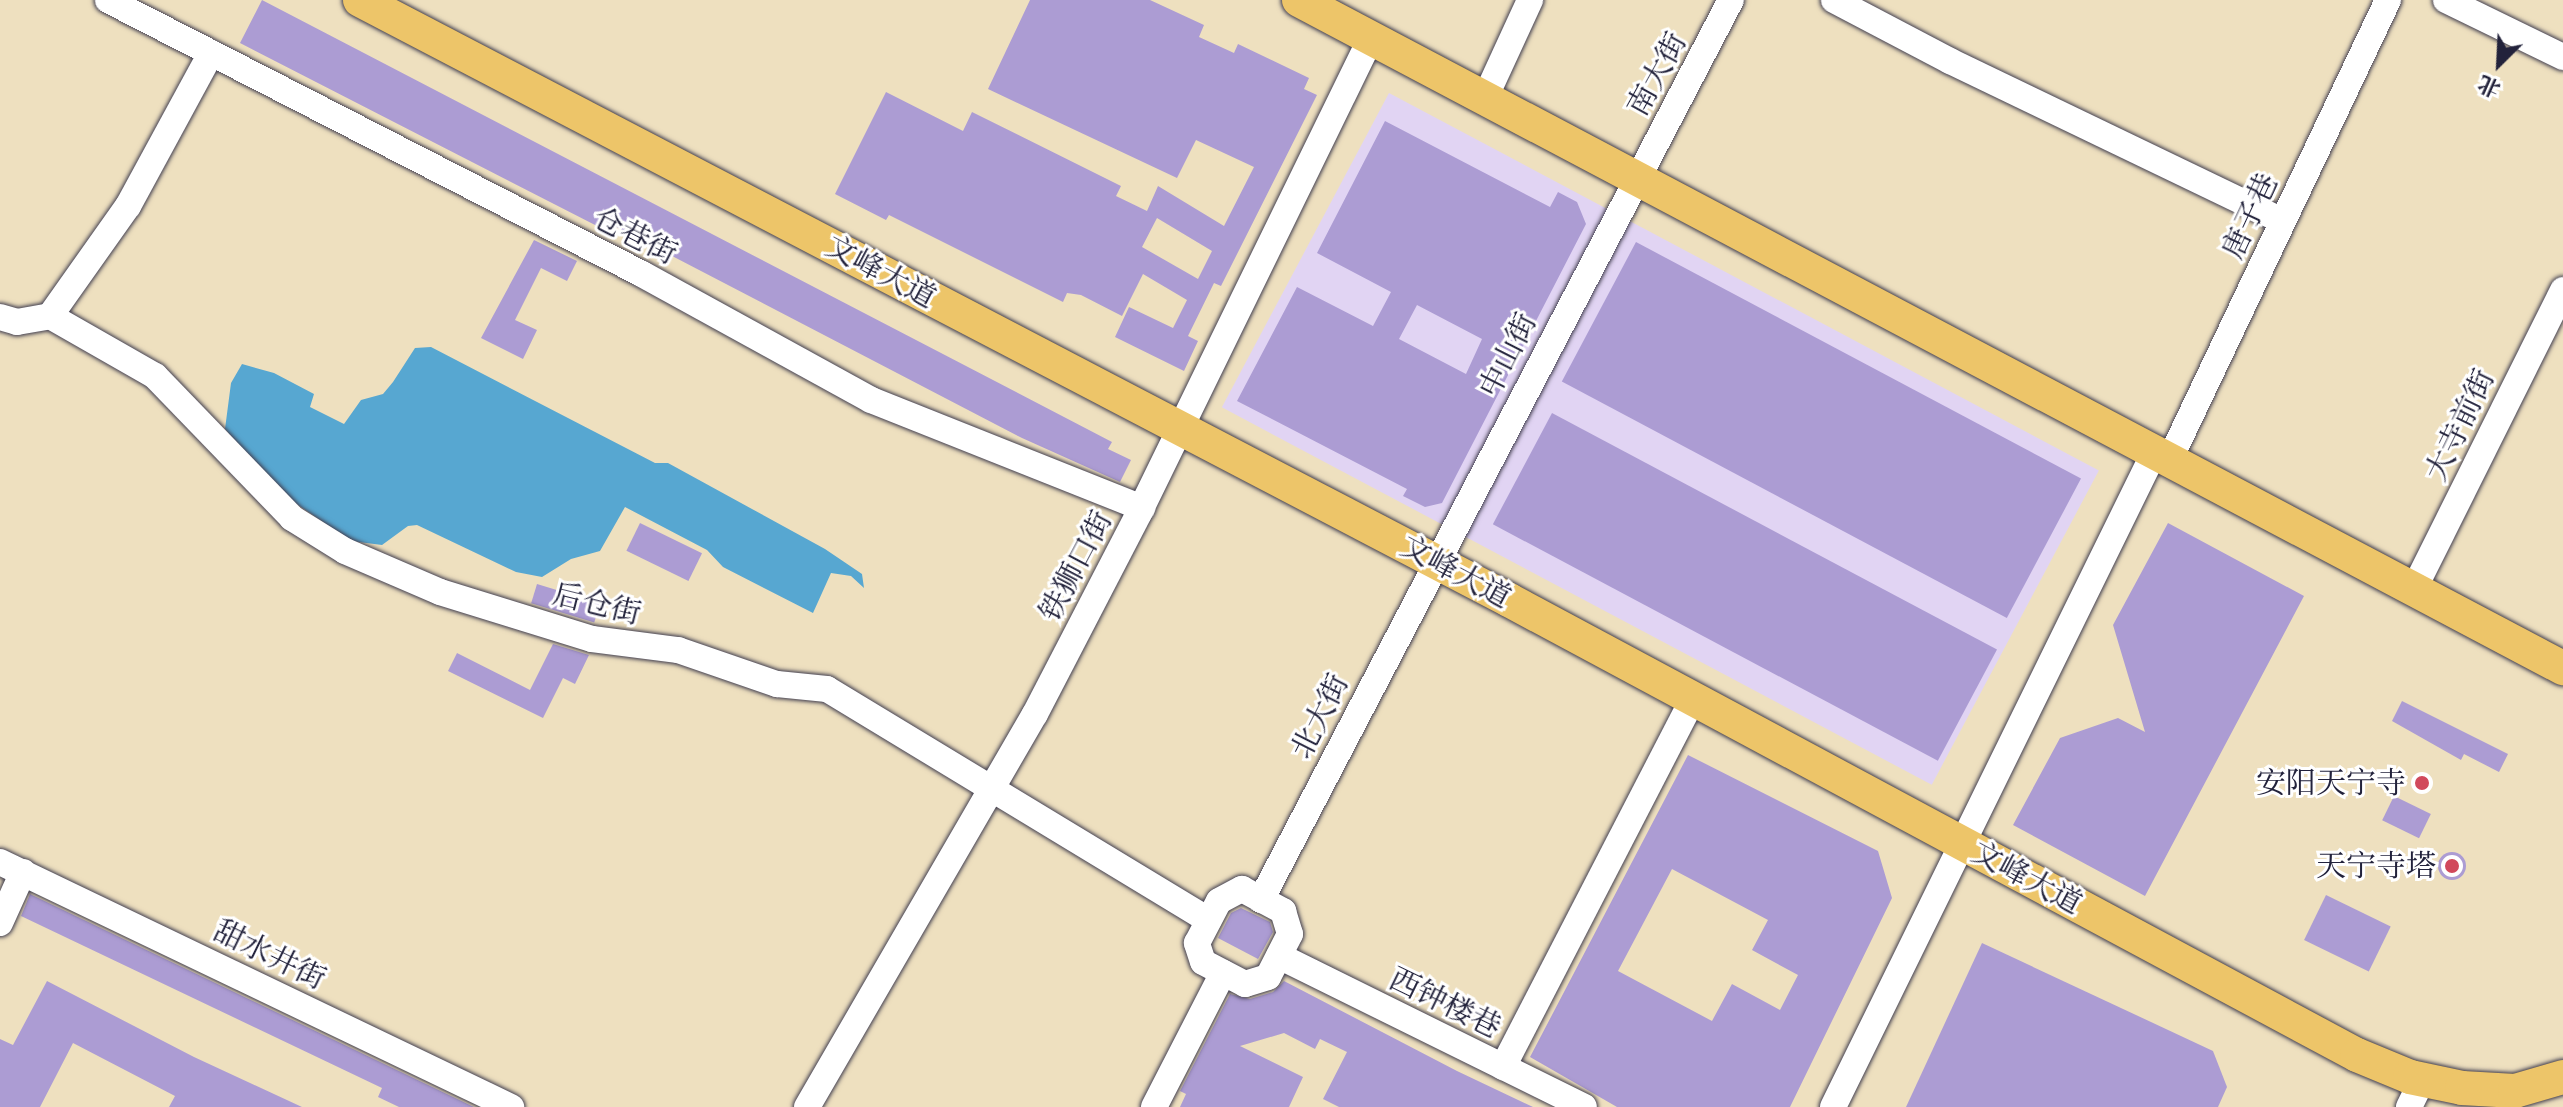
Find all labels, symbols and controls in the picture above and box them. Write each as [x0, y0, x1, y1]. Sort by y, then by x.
north arrow [2459, 24, 2539, 104]
street label: 南大街 [1619, 26, 1695, 122]
text: 北 [2473, 68, 2505, 104]
street label: 唐子巷 [2215, 168, 2285, 264]
street label: 仓巷街 [587, 200, 683, 272]
street label: 文峰大道 [820, 228, 942, 316]
street label: 中山街 [1472, 307, 1544, 403]
street label: 大寺前街 [2418, 363, 2502, 487]
street label: 铁狮口街 [1032, 505, 1120, 627]
street label: 文峰大道 [1395, 528, 1517, 616]
street label: 后仓街 [549, 576, 645, 632]
street label: 北大街 [1284, 668, 1356, 764]
place label: 安阳天宁寺 [2256, 765, 2406, 801]
marker: 安阳天宁寺 [2413, 774, 2431, 792]
street label: 文峰大道 [1966, 834, 2088, 922]
place label: 天宁寺塔 [2316, 848, 2436, 884]
marker: 天宁寺塔 [2443, 857, 2461, 875]
street label: 甜水井街 [208, 913, 332, 997]
street label: 西钟楼巷 [1383, 961, 1507, 1045]

